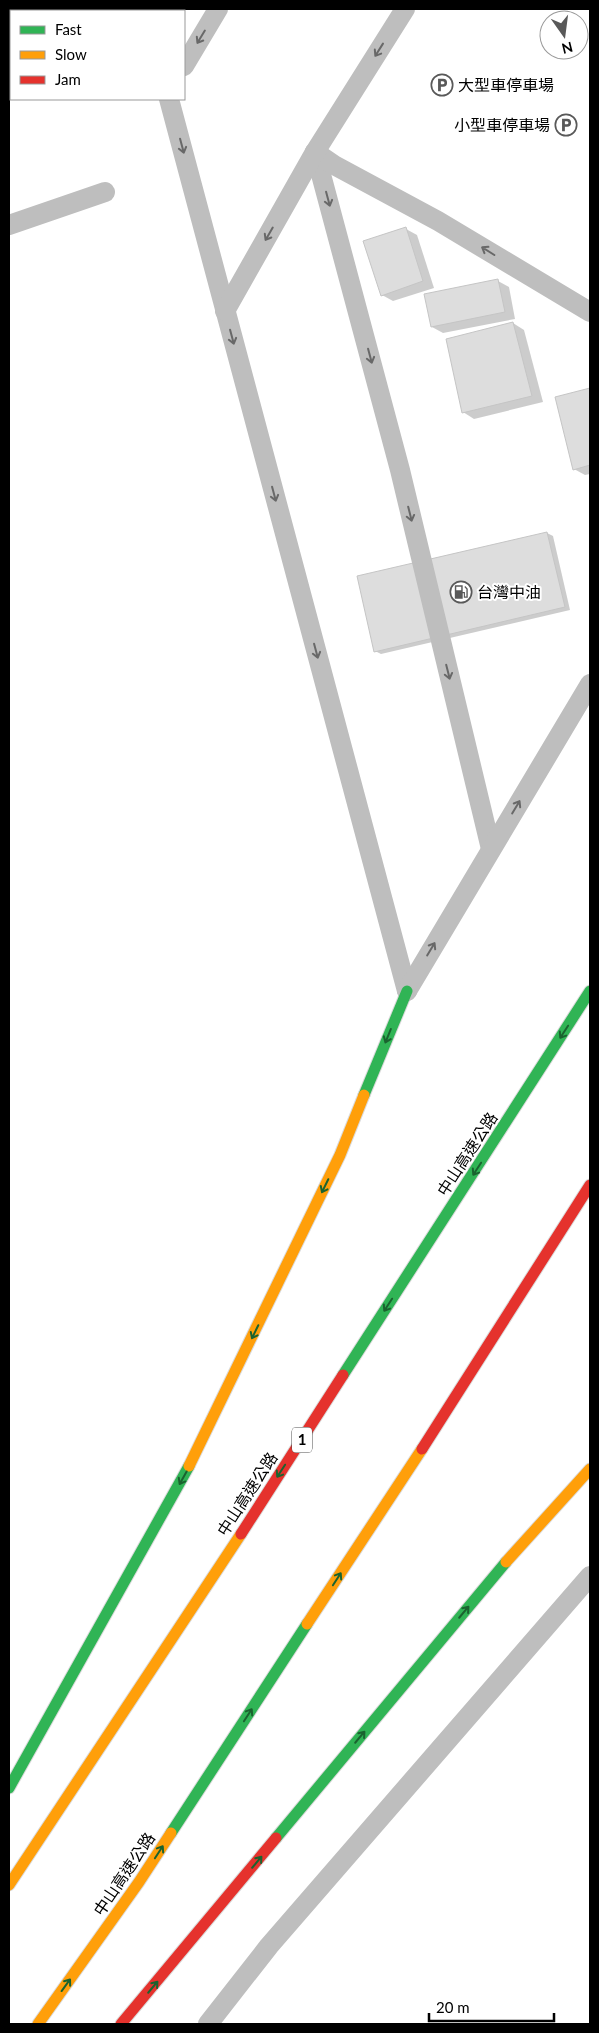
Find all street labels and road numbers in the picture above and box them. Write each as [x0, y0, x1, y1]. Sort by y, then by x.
street label: 中山高速公路 [432, 1108, 501, 1199]
road number: 1 [292, 1428, 312, 1452]
street label: 中山高速公路 [212, 1448, 281, 1539]
street label: 中山高速公路 [89, 1829, 158, 1919]

